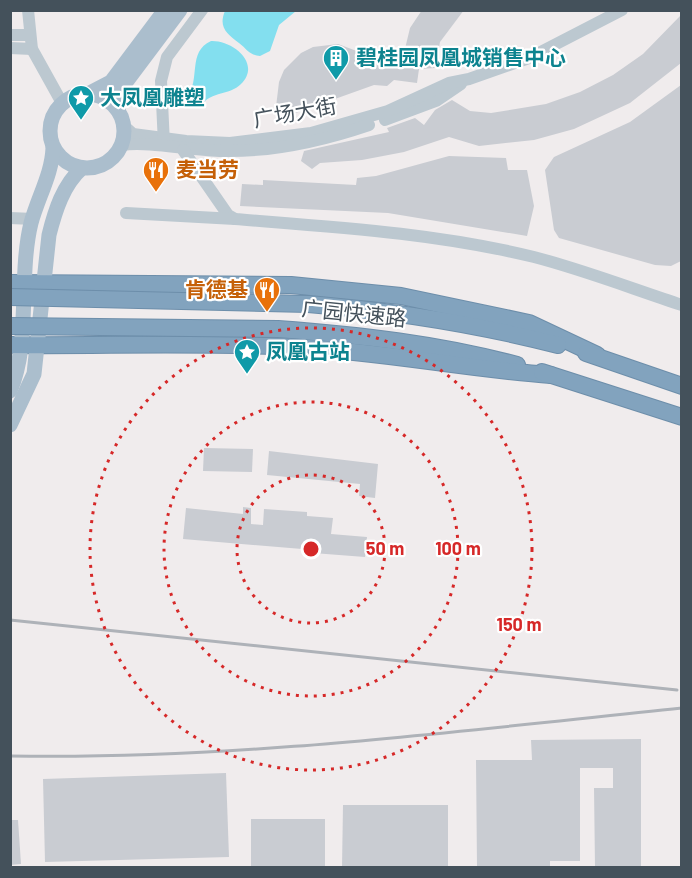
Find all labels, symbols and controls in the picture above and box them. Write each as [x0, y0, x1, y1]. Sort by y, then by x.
building icon: 碧桂园凤凰城销售中心 [321, 43, 351, 81]
place label: 碧桂园凤凰城销售中心 [356, 44, 566, 69]
place icon: 大凤凰雕塑 [66, 83, 96, 121]
place label: 大凤凰雕塑 [100, 84, 205, 109]
street label: 广场大街 [251, 92, 338, 131]
restaurant icon: 麦当劳 [141, 155, 171, 193]
place label: 麦当劳 [176, 156, 239, 181]
restaurant icon: 肯德基 [252, 275, 282, 313]
place label: 肯德基 [185, 276, 248, 301]
street label: 广园快速路 [301, 295, 408, 330]
place icon: 凤凰古站 [232, 337, 262, 375]
place label: 凤凰古站 [266, 338, 350, 363]
text: 50 m [366, 537, 404, 559]
text: 100 m [435, 537, 481, 559]
centre of rings [301, 539, 321, 559]
text: 150 m [497, 613, 541, 635]

